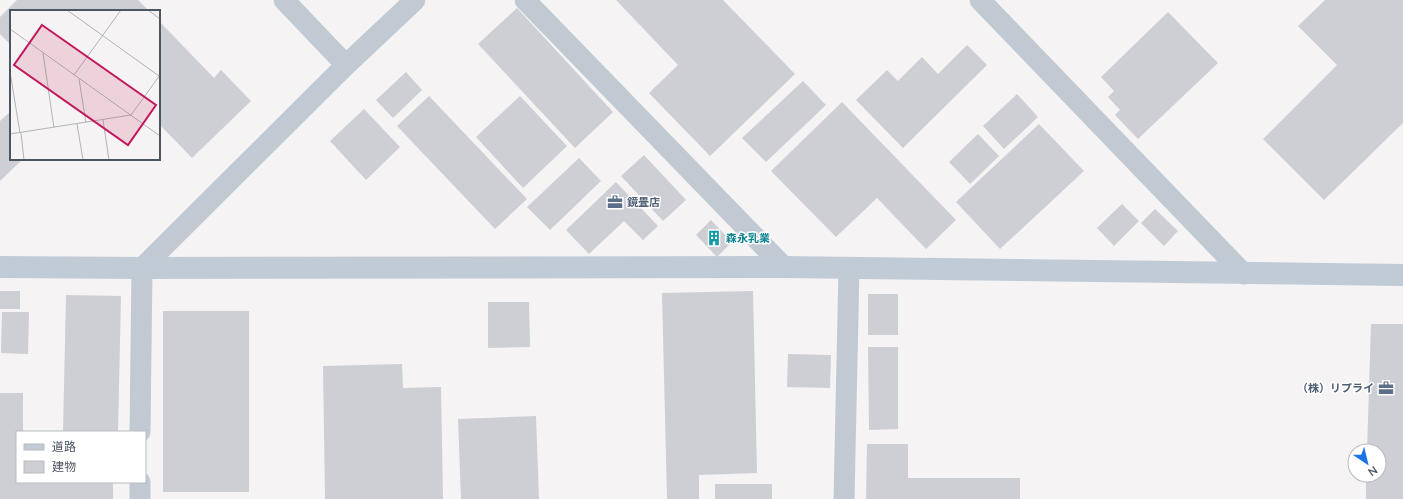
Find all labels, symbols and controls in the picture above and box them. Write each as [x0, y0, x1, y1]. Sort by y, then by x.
inset map [10, 10, 160, 160]
office icon: 鏡畳店 [606, 193, 624, 211]
place label: 鏡畳店 [627, 195, 660, 208]
building icon: 森永乳業 [705, 229, 723, 247]
place label: 森永乳業 [726, 231, 770, 244]
office icon: （株）リプライ [1377, 379, 1395, 397]
place label: （株）リプライ [1297, 381, 1374, 394]
legend [16, 431, 146, 483]
text: 道路 [52, 439, 76, 454]
north arrow [1347, 443, 1387, 483]
text: 建物 [52, 459, 76, 474]
text: N [1366, 464, 1380, 479]

